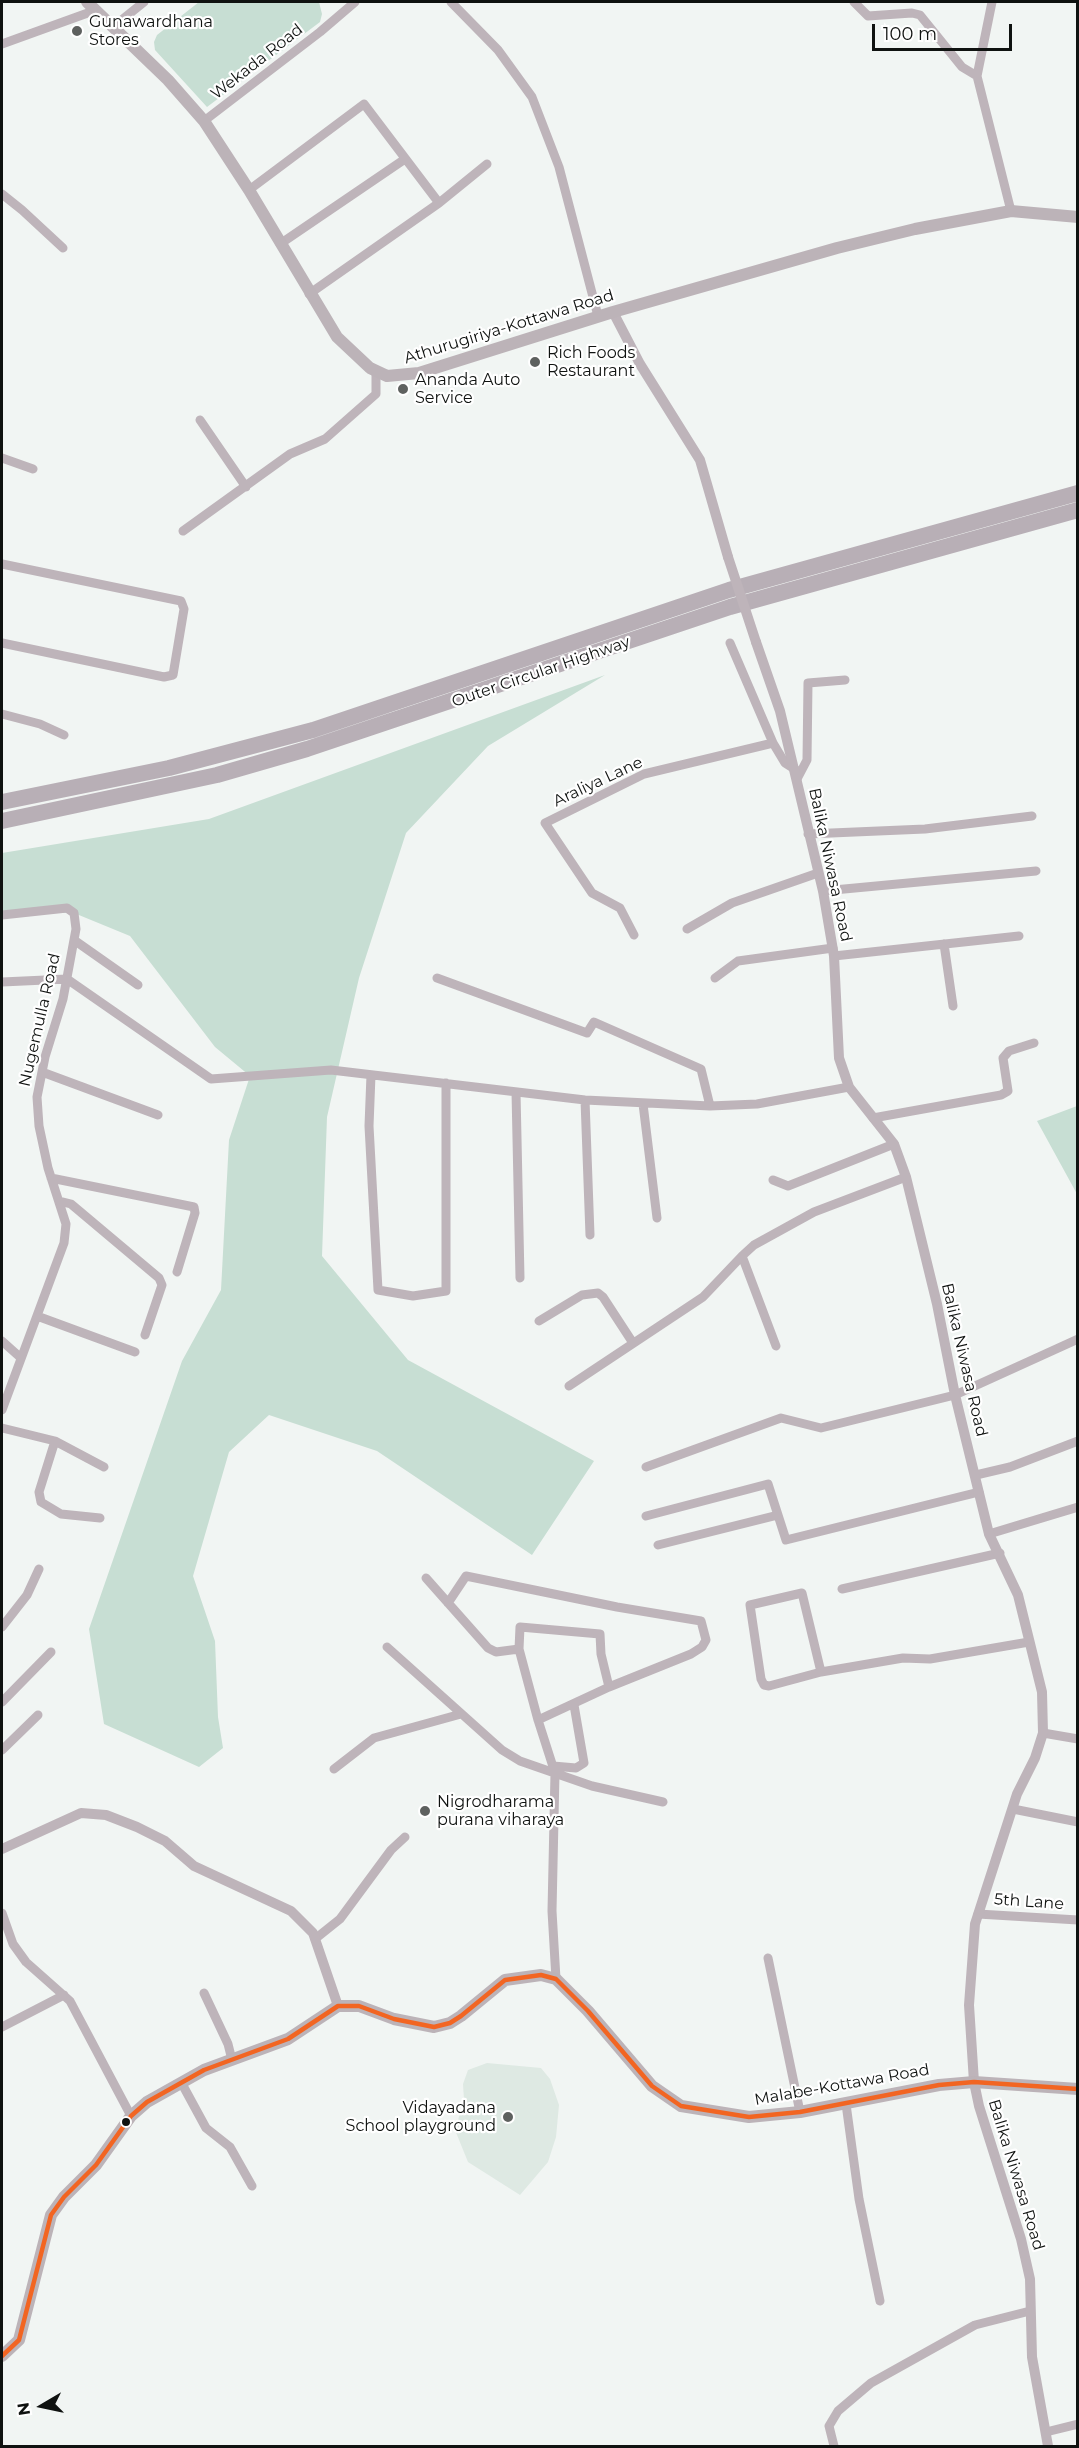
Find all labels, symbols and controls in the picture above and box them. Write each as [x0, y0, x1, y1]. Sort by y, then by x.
place label: Gunawardhana Stores [89, 12, 213, 50]
scale bar [875, 12, 1014, 50]
street label: Wekada Road [207, 20, 307, 104]
text: 100 m [883, 23, 937, 45]
marker: Gunawardhana Stores [70, 24, 84, 38]
street label: Athurugiriya-Kottawa Road [402, 286, 616, 368]
place label: Rich Foods Restaurant [547, 343, 635, 381]
marker: Rich Foods Restaurant [528, 355, 542, 369]
place label: Ananda Auto Service [415, 370, 520, 408]
marker: Ananda Auto Service [396, 382, 410, 396]
street label: Outer Circular Highway [449, 632, 633, 712]
street label: Araliya Lane [550, 753, 646, 811]
street label: Balika Niwasa Road [804, 786, 856, 944]
street label: Nugemulla Road [15, 951, 65, 1089]
street label: Balika Niwasa Road [937, 1281, 991, 1439]
place label: Nigrodharama purana viharaya [437, 1792, 564, 1830]
marker: Nigrodharama purana viharaya [418, 1804, 432, 1818]
street label: 5th Lane [993, 1890, 1065, 1914]
street label: Malabe-Kottawa Road [753, 2060, 931, 2110]
street label: Balika Niwasa Road [984, 2097, 1048, 2253]
place label: Vidayadana School playground [346, 2098, 496, 2136]
marker: Vidayadana School playground [501, 2110, 515, 2124]
unlabelled marker [120, 2116, 132, 2128]
north arrow [12, 2376, 72, 2436]
text: N [13, 2401, 34, 2417]

